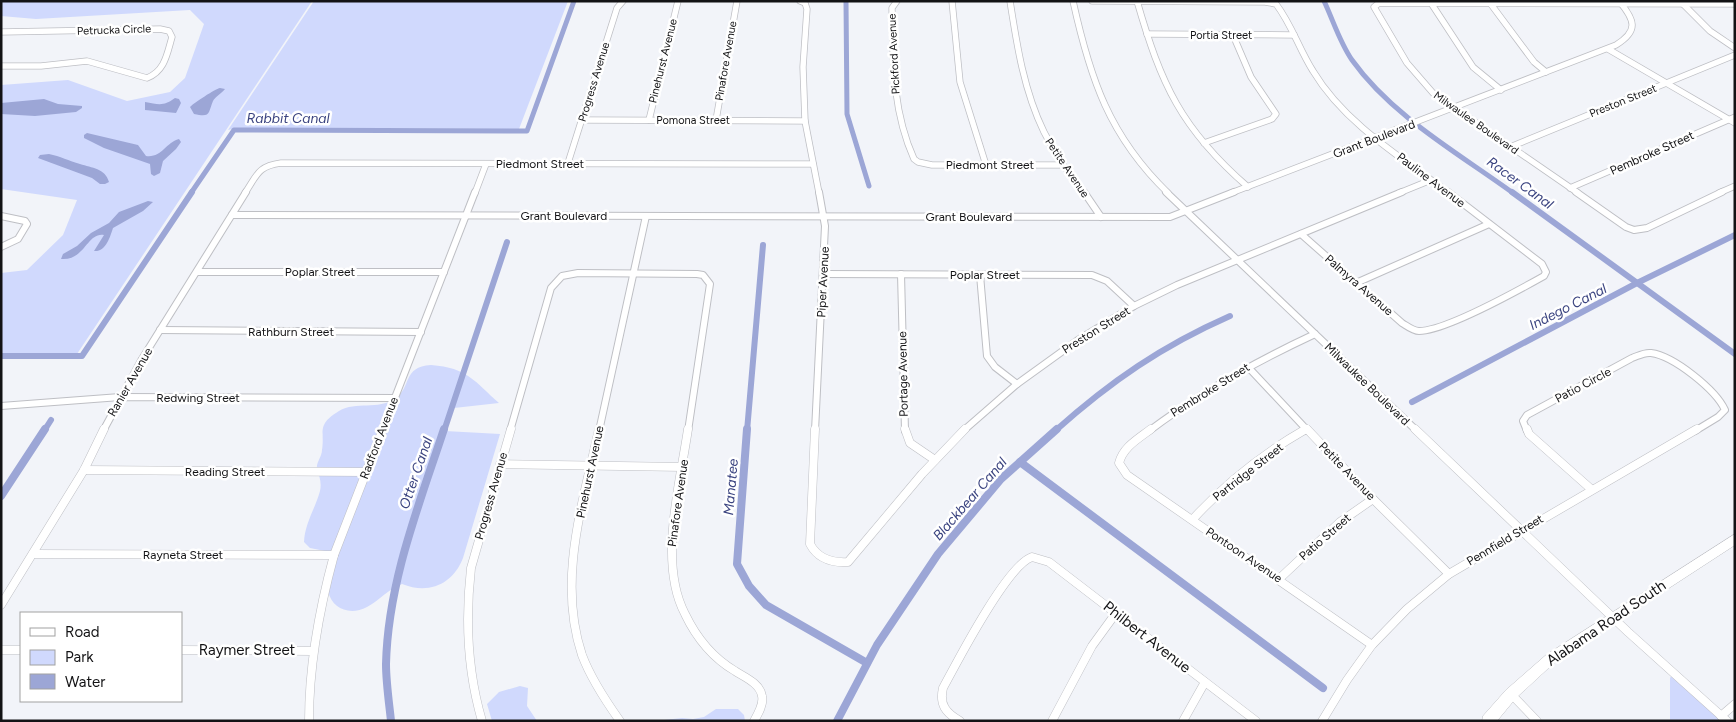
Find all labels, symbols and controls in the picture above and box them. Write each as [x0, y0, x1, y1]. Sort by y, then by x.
street label: Pickford Avenue [885, 13, 903, 95]
street label: Pinehurst Avenue [646, 18, 680, 104]
street label: Pinafore Avenue [713, 20, 739, 102]
street label: Petrucka Circle [77, 22, 151, 38]
street label: Portia Street [1190, 29, 1252, 42]
street label: Progress Avenue [576, 41, 612, 123]
street label: Preston Street [1587, 82, 1659, 120]
street label: Milwaulee Boulevard [1431, 89, 1521, 157]
water label: Rabbit Canal [246, 110, 330, 127]
street label: Pomona Street [656, 114, 730, 127]
street label: Grant Boulevard [1331, 117, 1417, 161]
street label: Pembroke Street [1608, 128, 1697, 178]
street label: Petite Avenue [1042, 136, 1092, 200]
street label: Pauline Avenue [1394, 150, 1468, 210]
water label: Racer Canal [1483, 153, 1557, 213]
street label: Piedmont Street [496, 157, 585, 171]
street label: Piedmont Street [946, 158, 1035, 172]
street label: Grant Boulevard [521, 209, 607, 223]
street label: Grant Boulevard [926, 210, 1012, 224]
street label: Piper Avenue [814, 246, 832, 318]
street label: Palmyra Avenue [1322, 252, 1396, 319]
street label: Poplar Street [285, 265, 356, 279]
street label: Poplar Street [950, 268, 1021, 282]
water label: Indego Canal [1526, 280, 1610, 334]
street label: Preston Street [1059, 303, 1133, 357]
street label: Rathburn Street [248, 325, 334, 339]
street label: Portage Avenue [895, 331, 911, 417]
street label: Milwaukee Boulevard [1322, 340, 1412, 428]
street label: Ranier Avenue [105, 345, 156, 419]
street label: Pembroke Street [1168, 360, 1252, 420]
street label: Patio Circle [1553, 364, 1614, 406]
street label: Redwing Street [156, 391, 240, 405]
street label: Radford Avenue [357, 395, 401, 481]
street label: Pinehurst Avenue [573, 424, 607, 519]
water label: Otter Canal [396, 434, 437, 511]
street label: Petite Avenue [1316, 439, 1378, 503]
street label: Partridge Street [1210, 440, 1286, 504]
street label: Progress Avenue [472, 450, 510, 541]
water label: Blackbear Canal [929, 453, 1011, 544]
street label: Pinafore Avenue [665, 458, 691, 548]
water label: Manatee [720, 458, 742, 516]
street label: Reading Street [185, 465, 266, 479]
street label: Patio Street [1296, 510, 1354, 563]
street label: Pennfield Street [1464, 511, 1546, 568]
street label: Pontoon Avenue [1203, 524, 1285, 586]
street label: Rayneta Street [143, 548, 224, 562]
street label: Alabama Road South [1543, 576, 1669, 670]
street label: Philbert Avenue [1100, 597, 1194, 677]
legend [20, 612, 182, 702]
text: Road [65, 623, 100, 641]
street label: Raymer Street [199, 641, 296, 659]
text: Park [65, 648, 94, 666]
text: Water [65, 673, 105, 691]

